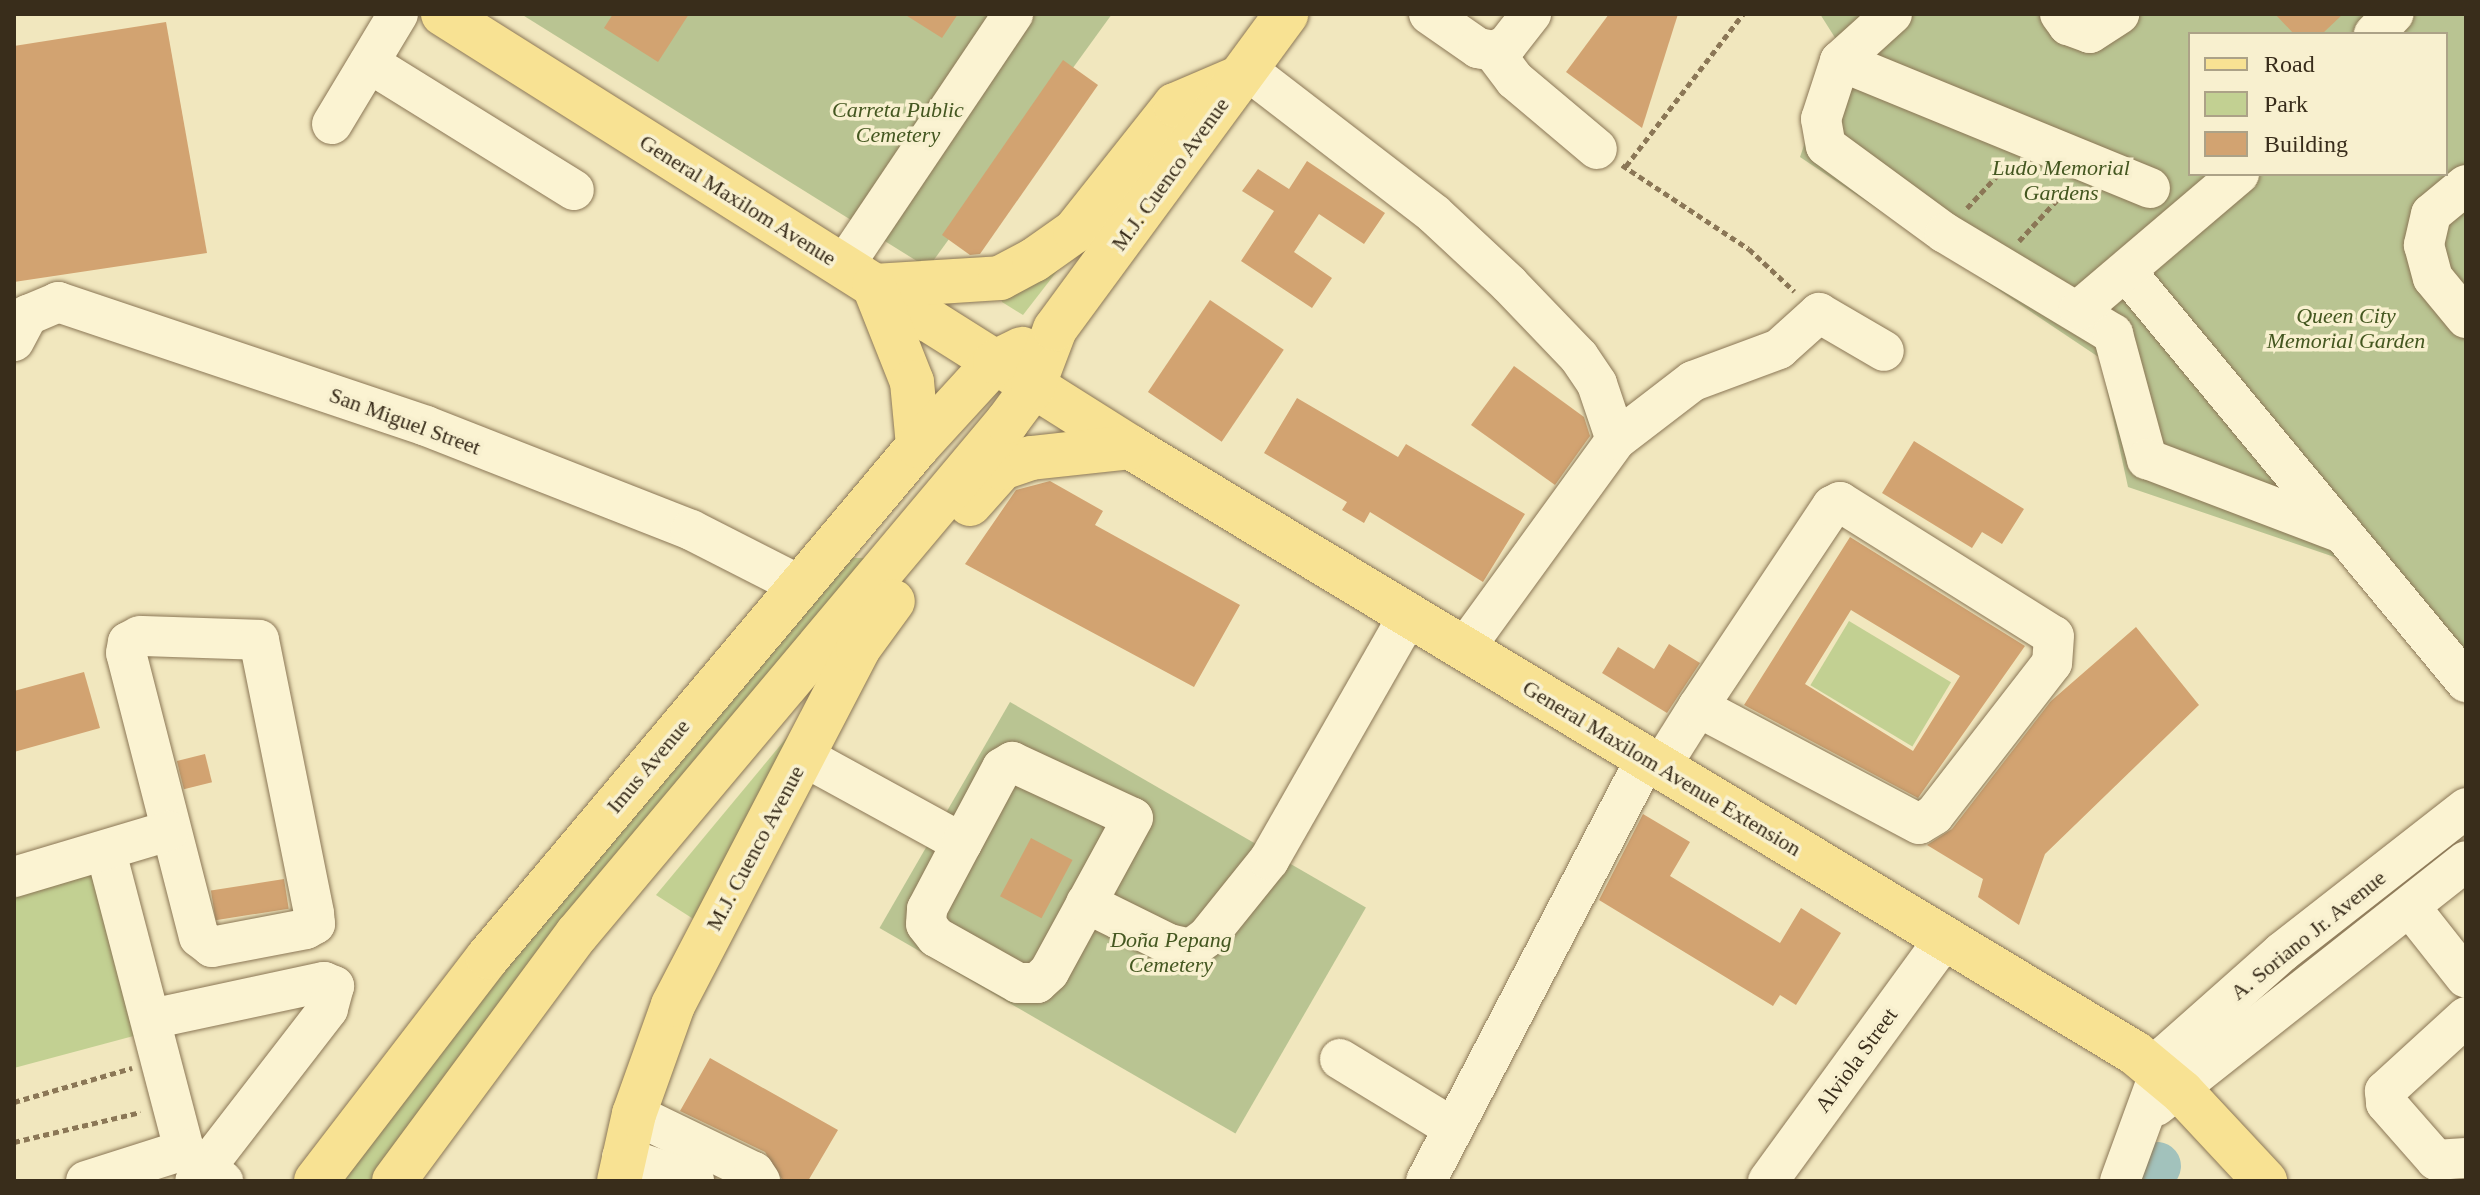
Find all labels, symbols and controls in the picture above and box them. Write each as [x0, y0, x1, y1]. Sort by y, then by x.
legend [2188, 32, 2448, 176]
text: Road [2264, 51, 2315, 77]
text: Park [2264, 91, 2308, 117]
street label: M.J. Cuenco Avenue [1105, 92, 1235, 256]
park label: Carreta Public Cemetery [832, 96, 964, 148]
street label: General Maxilom Avenue [634, 128, 842, 272]
text: Building [2264, 131, 2348, 157]
park label: Ludo Memorial Gardens [1992, 154, 2130, 206]
park label: Queen City Memorial Garden [2267, 302, 2425, 354]
street label: San Miguel Street [326, 381, 484, 461]
street label: General Maxilom Avenue Extension [1517, 674, 1807, 862]
street label: Imus Avenue [601, 713, 695, 819]
street label: M.J. Cuenco Avenue [700, 761, 810, 935]
street label: A. Soriano Jr. Avenue [2225, 864, 2391, 1006]
park label: Doña Pepang Cemetery [1110, 926, 1232, 978]
street label: Alviola Street [1809, 1003, 1903, 1117]

